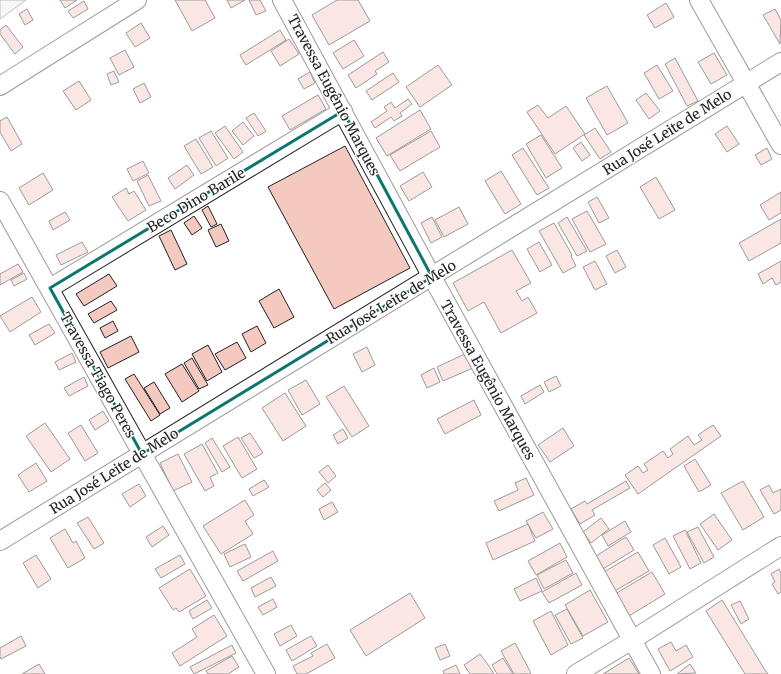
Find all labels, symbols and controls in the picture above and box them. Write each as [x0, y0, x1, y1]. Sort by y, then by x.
street label: Travessa Eugênio Marques [284, 11, 384, 179]
street label: Rua José Leite de Melo [599, 85, 735, 179]
street label: Beco Dino Barile [144, 164, 248, 236]
street label: Rua José Leite de Melo [323, 256, 459, 348]
street label: Travessa Eugênio Marques [437, 297, 540, 463]
street label: Travessa Tiago Peres [56, 309, 140, 441]
street label: Rua José Leite de Melo [46, 424, 182, 518]

